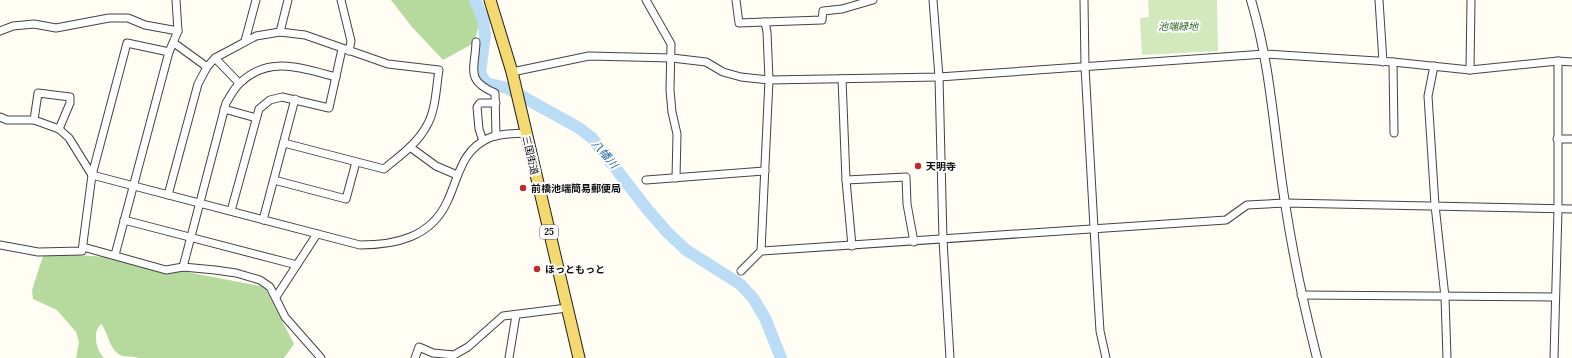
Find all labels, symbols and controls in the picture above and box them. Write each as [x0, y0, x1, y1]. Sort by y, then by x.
park label: 池端緑地 [1158, 20, 1199, 33]
street label: 三国街道 [520, 134, 541, 176]
water label: 八幡川 [589, 137, 622, 172]
place label: 天明寺 [926, 160, 956, 173]
marker: 天明寺 [913, 161, 923, 171]
place label: 前橋池端簡易郵便局 [531, 182, 621, 195]
marker: 前橋池端簡易郵便局 [518, 183, 528, 193]
road number: 25 [540, 225, 558, 239]
place label: ほっともっと [545, 263, 605, 276]
marker: ほっともっと [532, 264, 542, 274]

